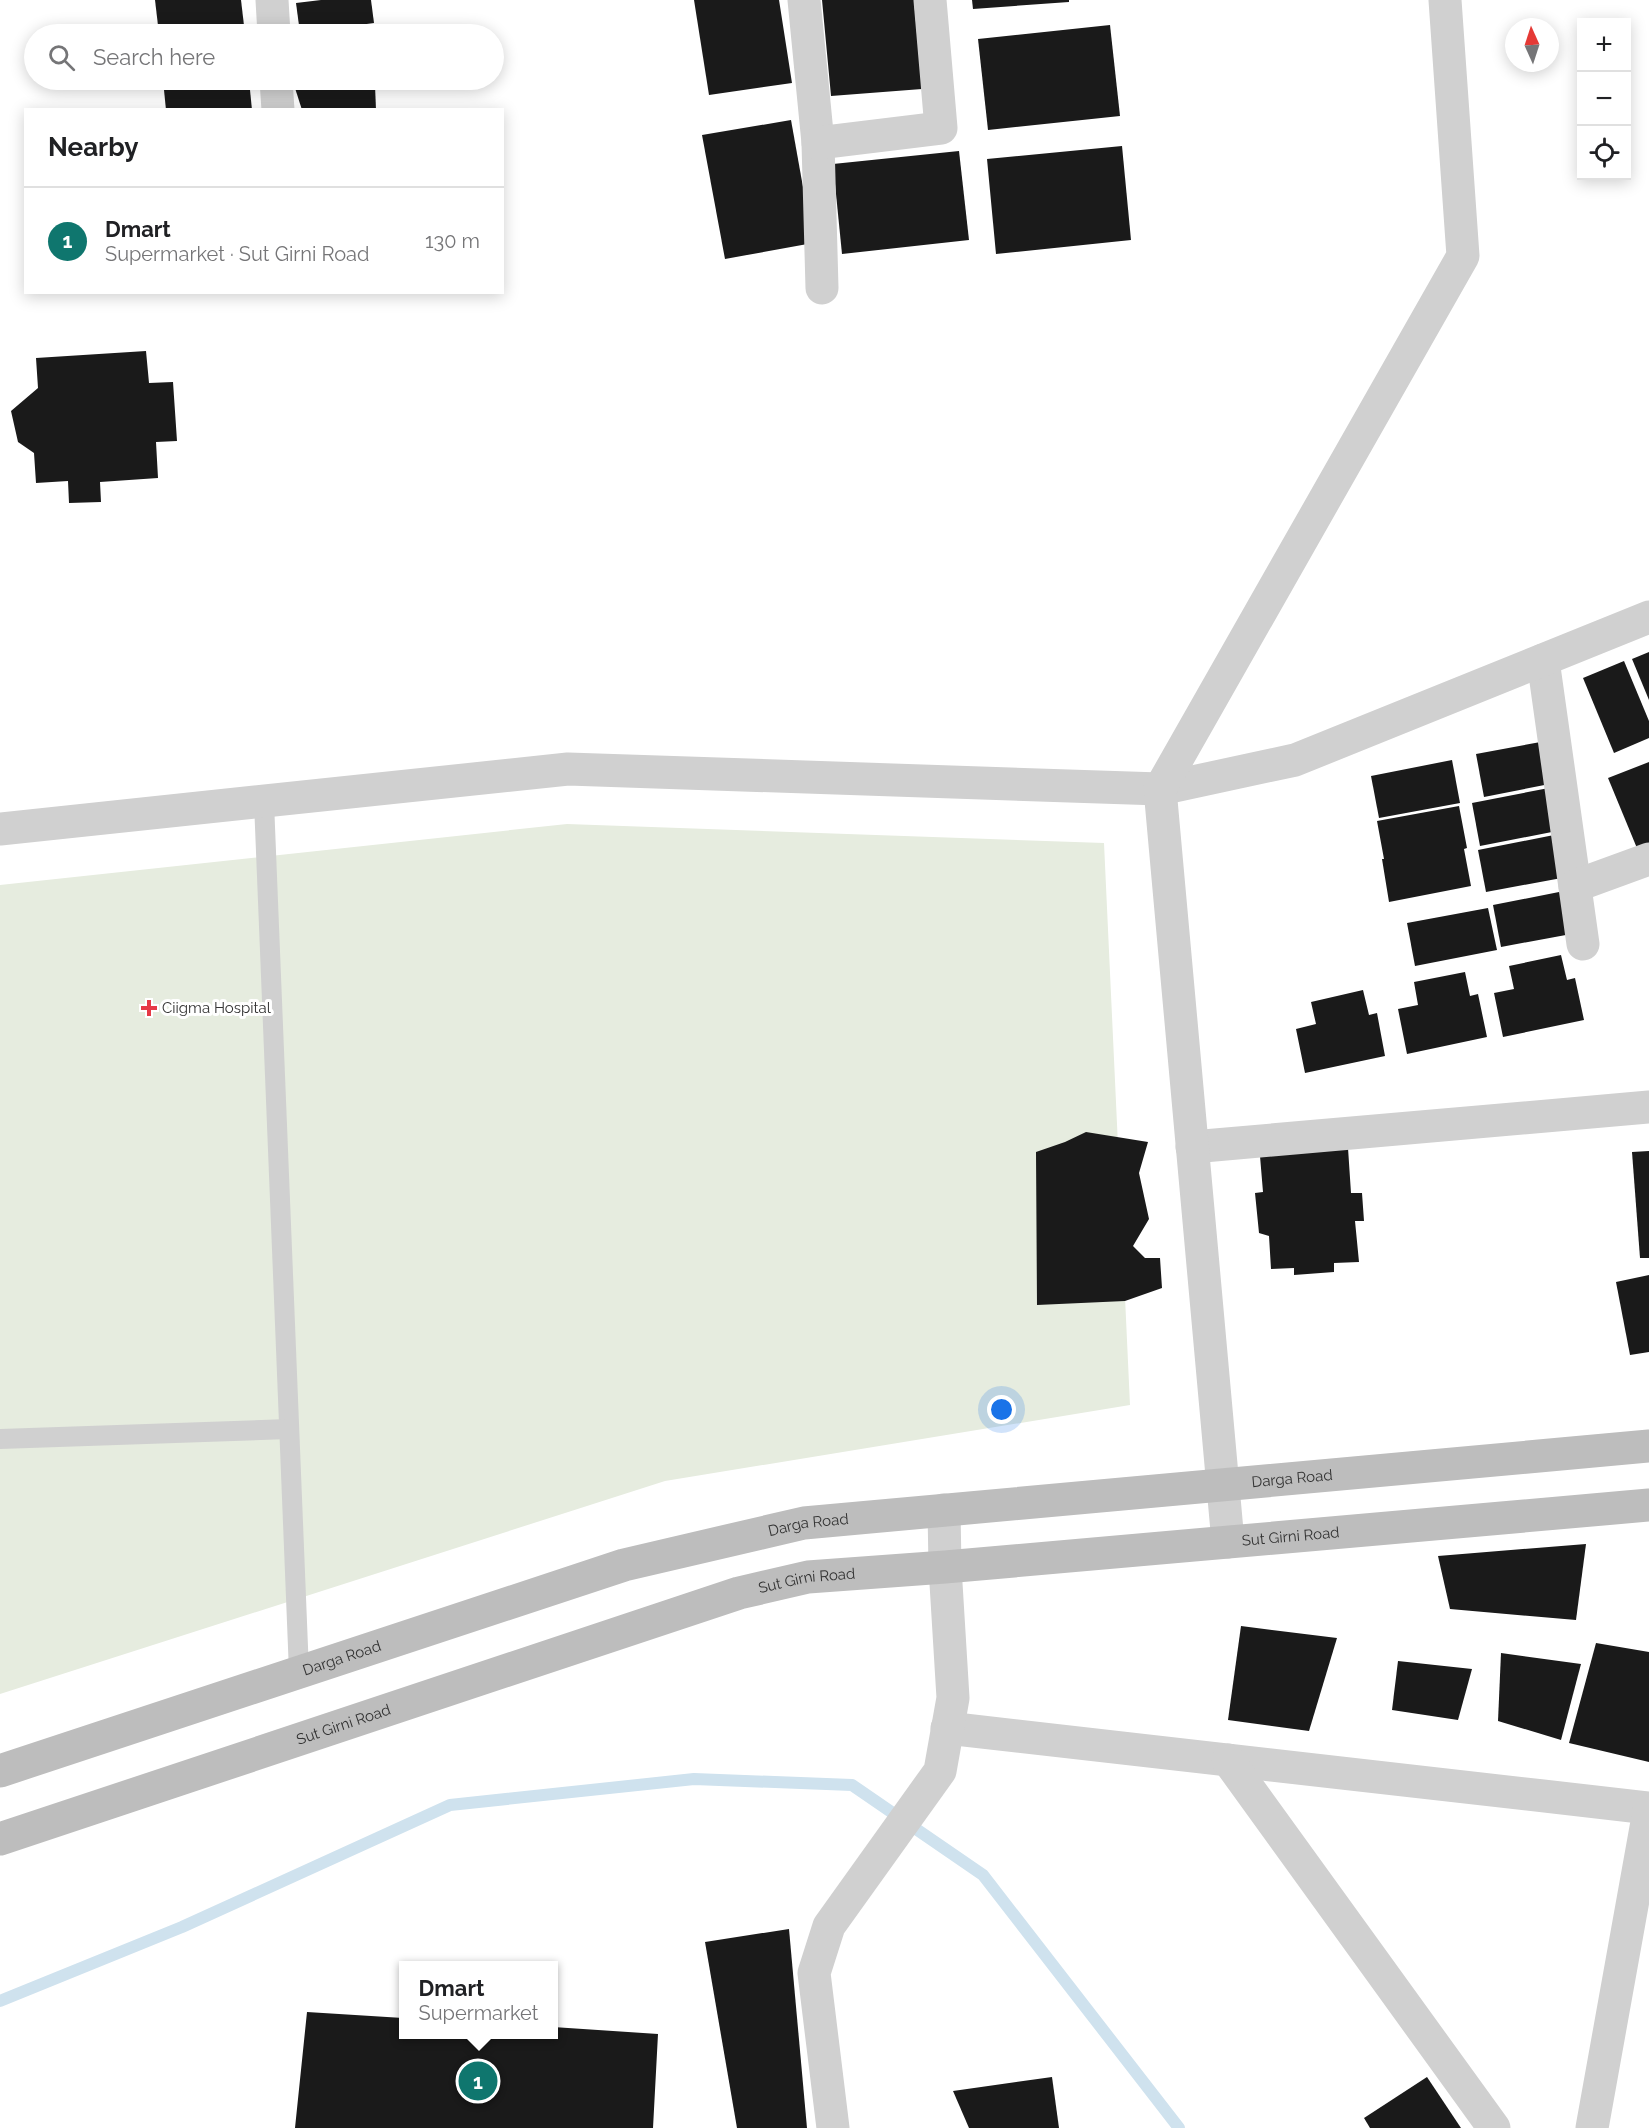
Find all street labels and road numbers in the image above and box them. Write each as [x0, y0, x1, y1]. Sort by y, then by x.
street label: Darga Road [1251, 1466, 1333, 1491]
street label: Darga Road [766, 1510, 849, 1540]
street label: Sut Girni Road [1241, 1523, 1340, 1550]
street label: Sut Girni Road [757, 1565, 856, 1597]
street label: Darga Road [300, 1637, 383, 1679]
street label: Sut Girni Road [294, 1701, 393, 1749]

